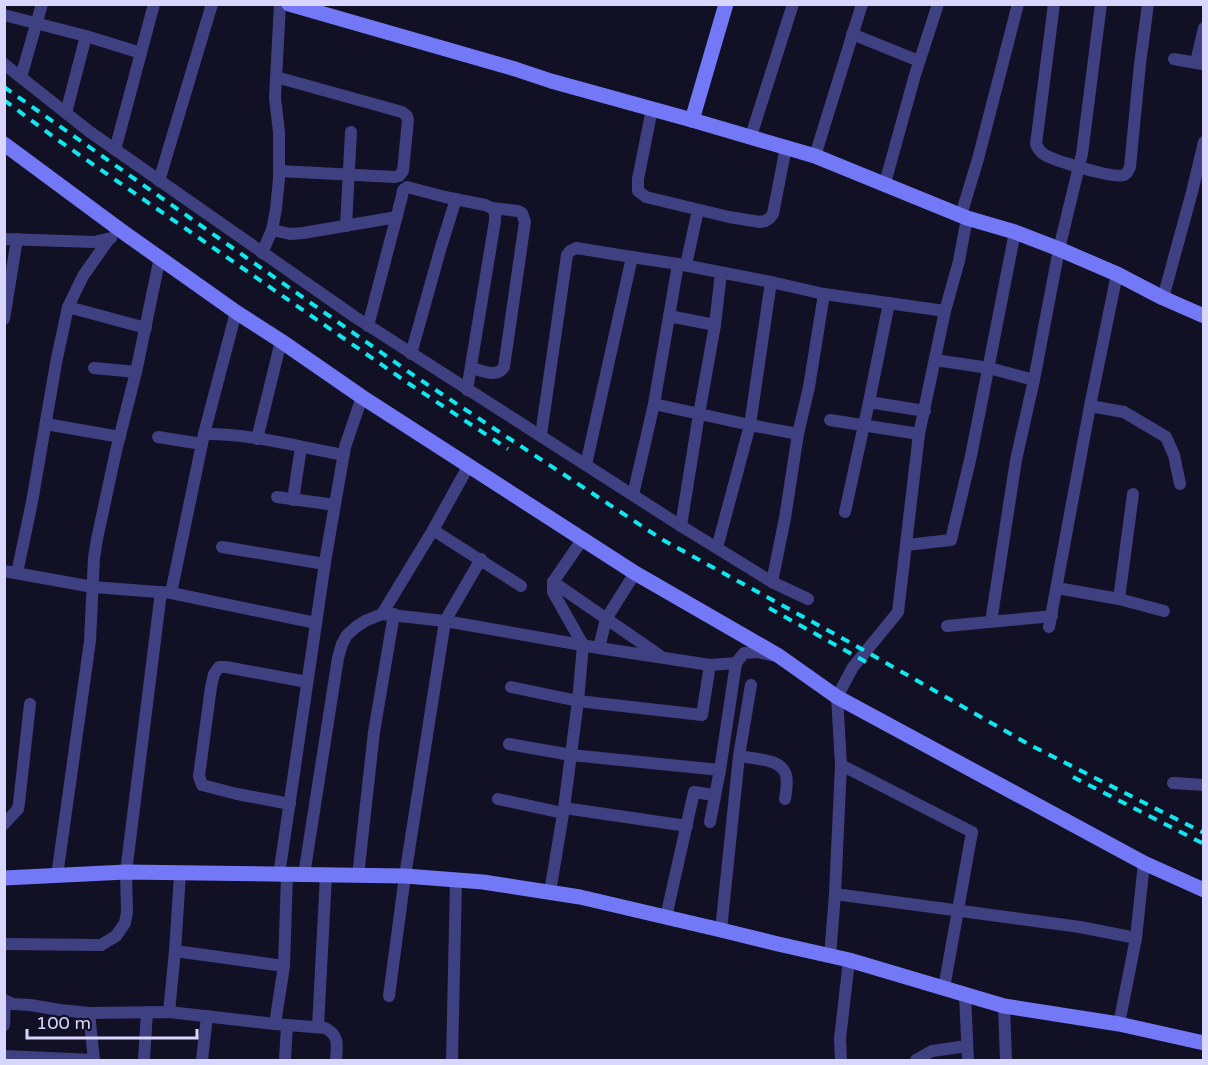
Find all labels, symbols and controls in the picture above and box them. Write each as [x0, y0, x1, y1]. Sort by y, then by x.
scale bar [27, 1002, 196, 1040]
text: 100 m [36, 1012, 91, 1034]

